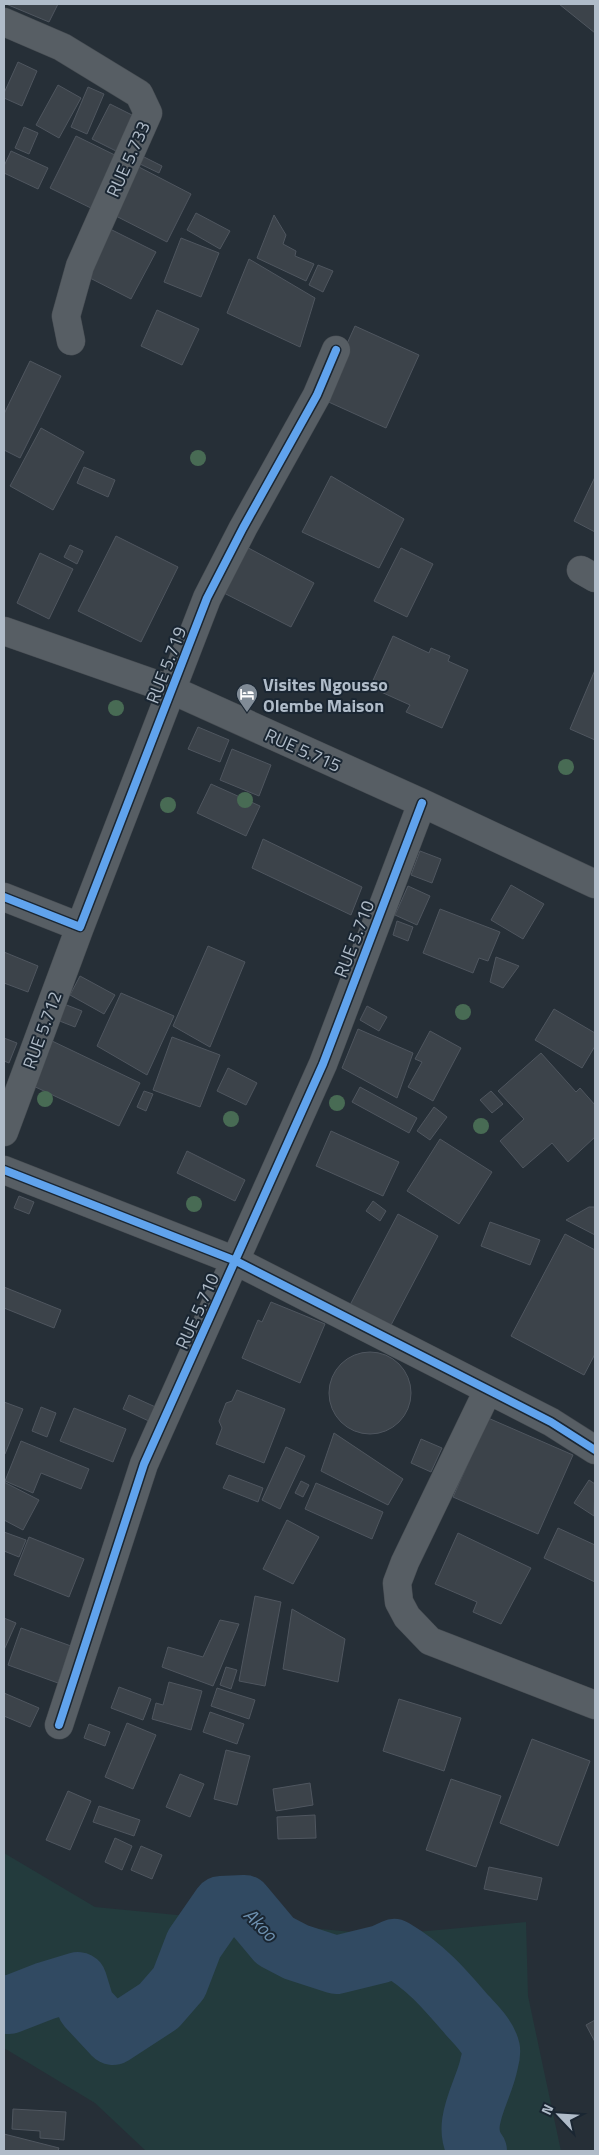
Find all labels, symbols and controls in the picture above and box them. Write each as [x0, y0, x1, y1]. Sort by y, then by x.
street label: RUE 5.733 [99, 117, 157, 201]
street label: RUE 5.719 [139, 622, 193, 708]
place label: Visites Ngousso Olembe Maison [263, 671, 388, 719]
hotel icon: Visites Ngousso Olembe Maison [235, 682, 259, 713]
street label: RUE 5.715 [261, 721, 345, 779]
street label: RUE 5.710 [327, 896, 381, 982]
street label: RUE 5.712 [15, 987, 69, 1073]
street label: RUE 5.710 [168, 1269, 226, 1353]
water label: Akoo [237, 1900, 285, 1948]
north arrow [534, 2090, 584, 2140]
text: N [535, 2100, 558, 2118]

